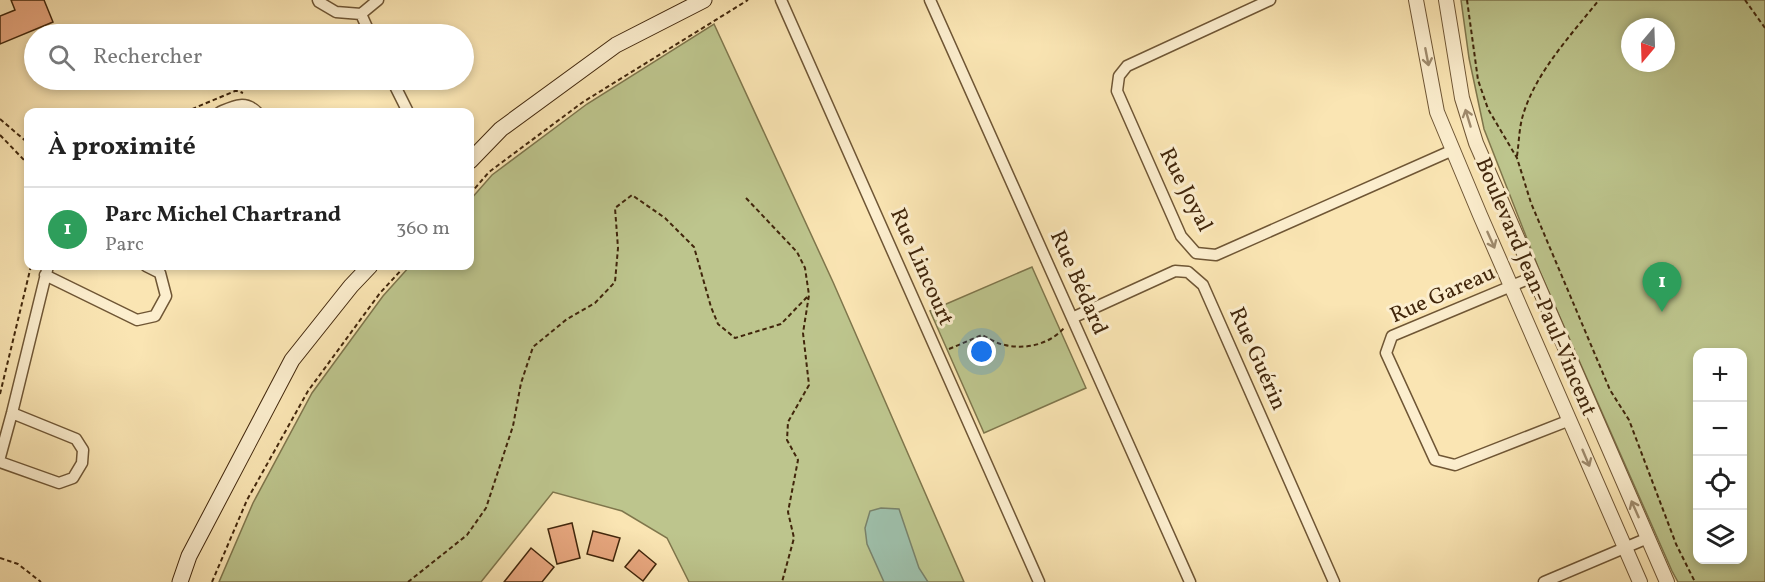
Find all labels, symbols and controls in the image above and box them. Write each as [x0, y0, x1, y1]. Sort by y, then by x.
north arrow [1621, 18, 1675, 72]
search box [24, 24, 474, 90]
icon: search [45, 41, 78, 74]
text: Rechercher [93, 42, 202, 73]
one-way arrow [1422, 47, 1433, 67]
one-way arrow [1462, 109, 1473, 128]
text: À proximité [48, 129, 196, 165]
street label: Rue Joyal [1151, 143, 1219, 237]
street label: Boulevard Jean-Paul-Vincent [1466, 153, 1604, 421]
text: Parc Michel Chartrand [105, 200, 341, 231]
street label: Rue Lincourt [881, 203, 961, 331]
text: 1 [63, 215, 72, 243]
text: 360 m [396, 215, 450, 243]
street label: Rue Bédard [1041, 226, 1115, 340]
text: Parc [105, 231, 144, 259]
one-way arrow [1486, 231, 1498, 249]
street label: Rue Gareau [1385, 258, 1501, 332]
pin: 1 [1642, 262, 1682, 312]
street label: Rue Guérin [1220, 302, 1294, 416]
your location [967, 337, 996, 366]
map controls [1693, 348, 1747, 564]
button: + [1693, 348, 1747, 402]
button: − [1693, 402, 1747, 456]
one-way arrow [1581, 448, 1592, 466]
button: locate [1693, 456, 1747, 510]
one-way arrow [1629, 501, 1640, 519]
button: layers [1693, 510, 1747, 564]

